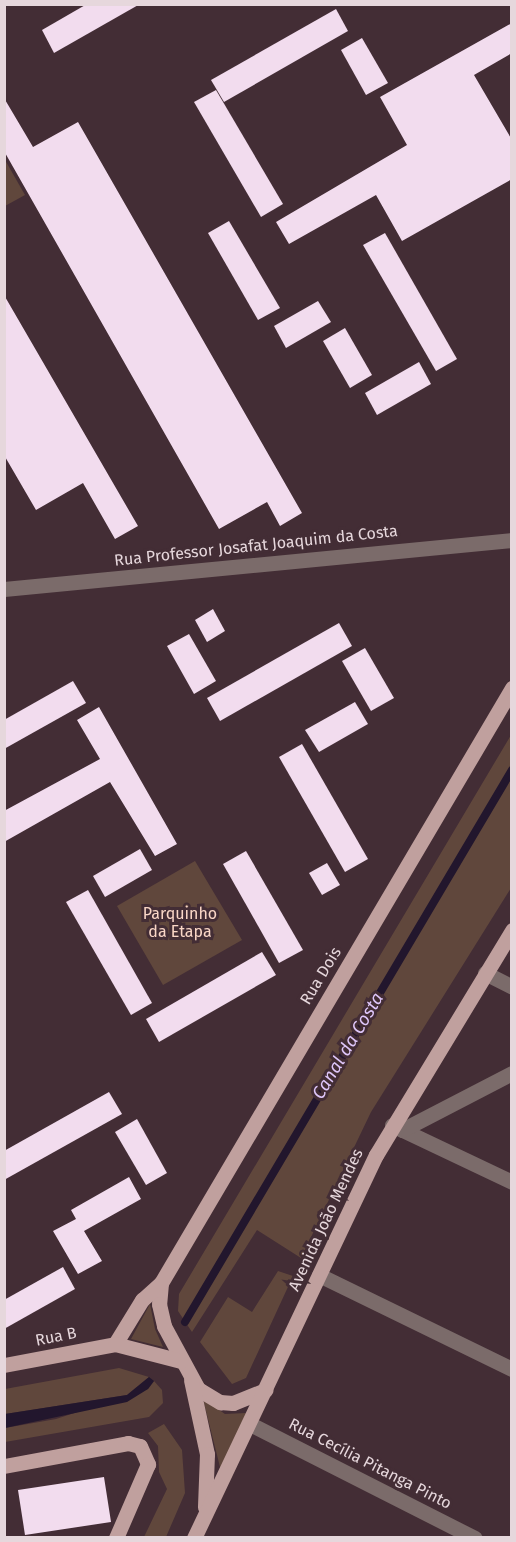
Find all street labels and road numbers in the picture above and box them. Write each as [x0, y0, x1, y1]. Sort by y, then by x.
street label: Rua Professor Josafat Joaquim da Costa [113, 522, 399, 570]
street label: Rua Dois [296, 944, 346, 1008]
street label: Avenida João Mendes [285, 1146, 367, 1294]
street label: Rua B [34, 1324, 78, 1350]
street label: Rua Cecília Pitanga Pinto [285, 1415, 455, 1513]

